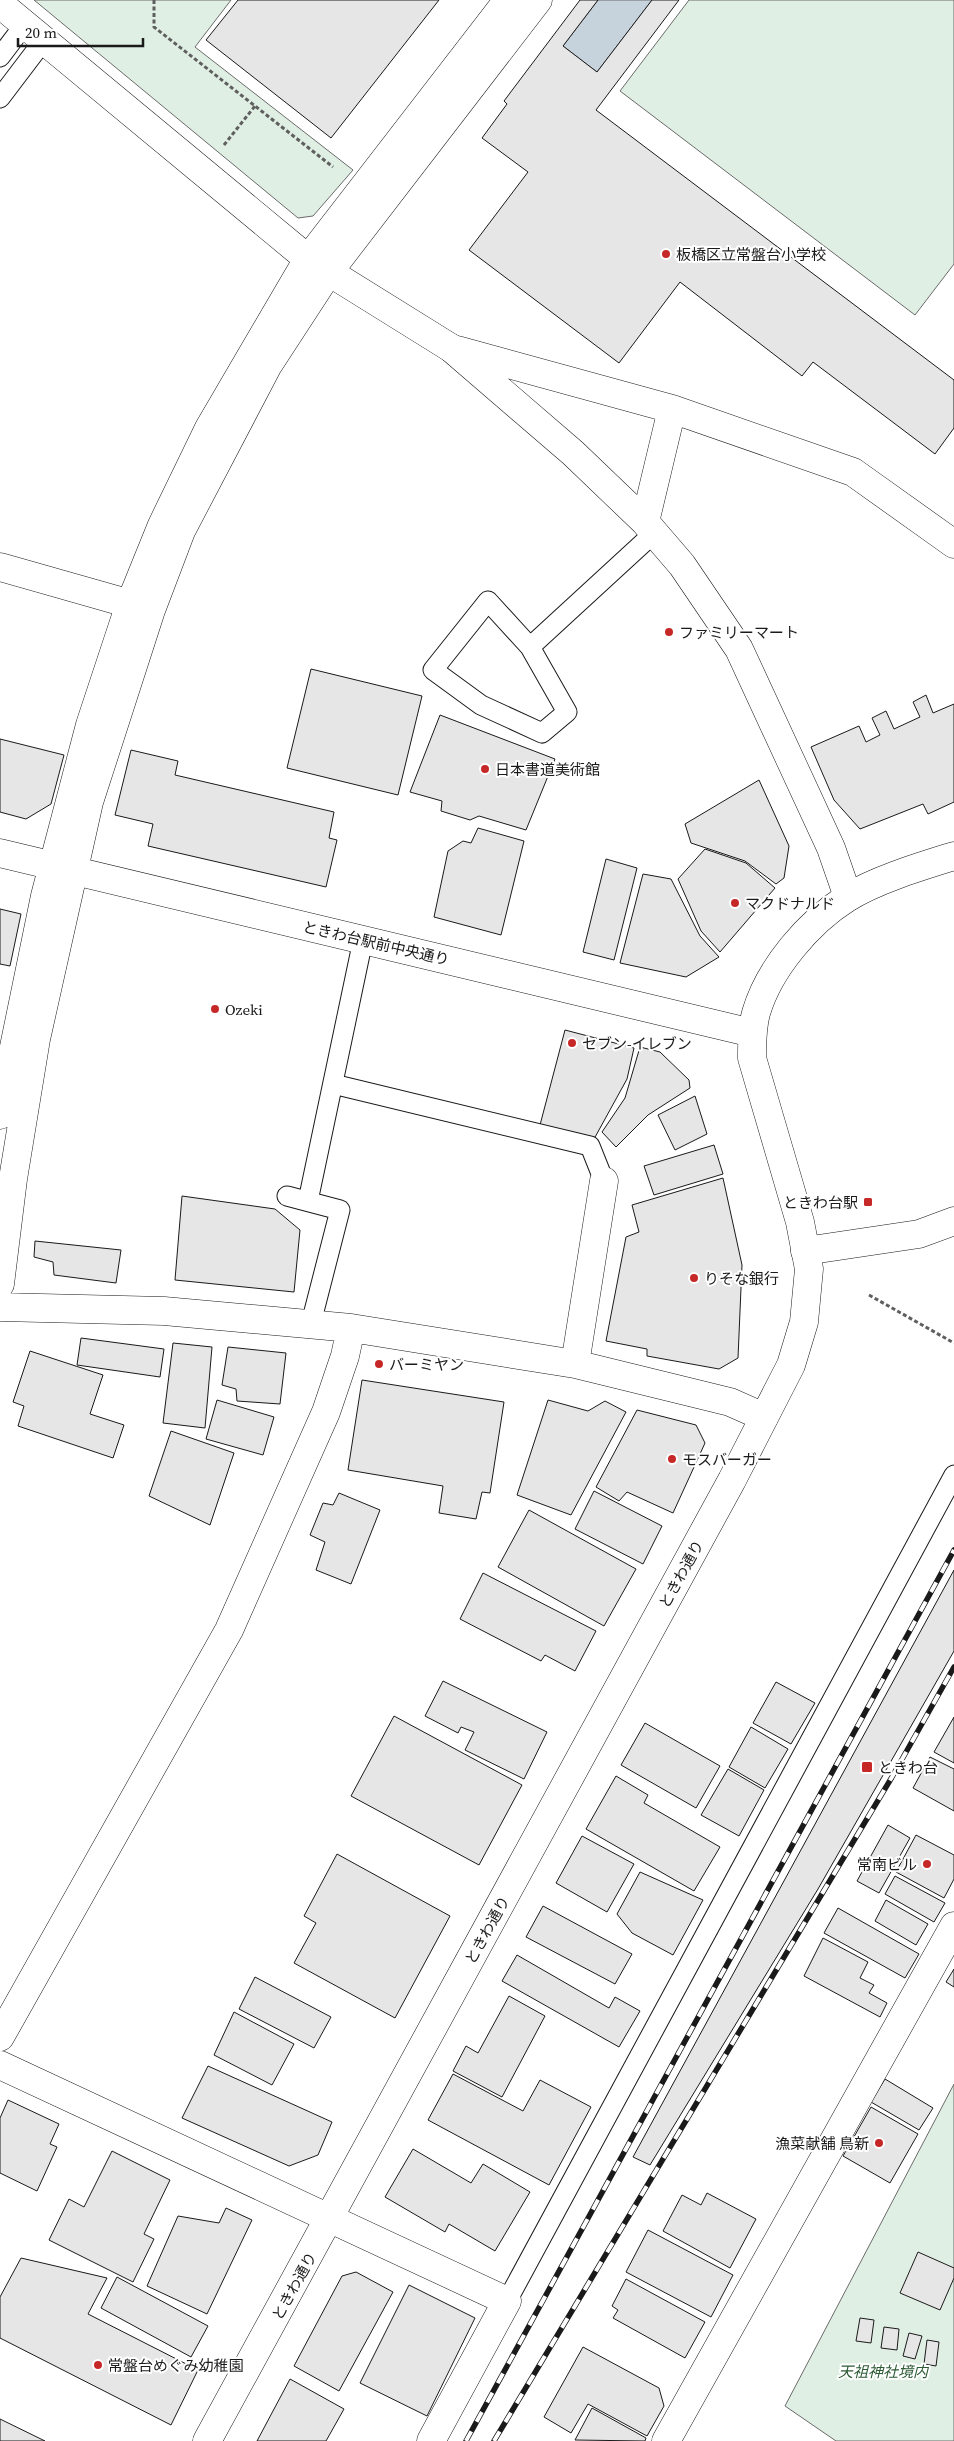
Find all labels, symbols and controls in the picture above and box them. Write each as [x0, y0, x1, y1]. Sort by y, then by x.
scale bar [18, 15, 142, 47]
text: 20 m [25, 22, 57, 43]
place label: 板橋区立常盤台小学校 [676, 244, 826, 265]
marker: 板橋区立常盤台小学校 [660, 248, 672, 260]
place label: ファミリーマート [679, 622, 799, 643]
marker: ファミリーマート [663, 626, 675, 638]
place label: 日本書道美術館 [495, 759, 600, 780]
marker: 日本書道美術館 [479, 763, 491, 775]
place label: マクドナルド [745, 893, 835, 914]
marker: マクドナルド [729, 897, 741, 909]
street label: ときわ台駅前中央通り [301, 916, 451, 970]
place label: Ozeki [225, 999, 263, 1020]
marker: Ozeki [209, 1003, 221, 1015]
place label: セブン-イレブン [582, 1033, 692, 1054]
marker: セブン-イレブン [566, 1037, 578, 1049]
place label: ときわ台駅 [783, 1192, 858, 1213]
marker: ときわ台駅 [862, 1196, 874, 1208]
place label: りそな銀行 [704, 1268, 779, 1289]
marker: りそな銀行 [688, 1272, 700, 1284]
place label: バーミヤン [389, 1354, 464, 1375]
marker: バーミヤン [373, 1358, 385, 1370]
place label: モスバーガー [682, 1449, 772, 1470]
marker: モスバーガー [666, 1453, 678, 1465]
street label: ときわ通り [654, 1536, 708, 1612]
place label: ときわ台 [878, 1757, 938, 1778]
marker: ときわ台 [860, 1760, 874, 1774]
place label: 常南ビル [857, 1854, 917, 1875]
marker: 常南ビル [921, 1858, 933, 1870]
street label: ときわ通り [460, 1892, 514, 1968]
place label: 漁菜献舗 鳥新 [776, 2133, 869, 2154]
marker: 漁菜献舗 鳥新 [873, 2137, 885, 2149]
street label: ときわ通り [267, 2248, 321, 2324]
place label: 常盤台めぐみ幼稚園 [108, 2355, 243, 2376]
marker: 常盤台めぐみ幼稚園 [92, 2359, 104, 2371]
park label: 天祖神社境内 [838, 2361, 930, 2382]

